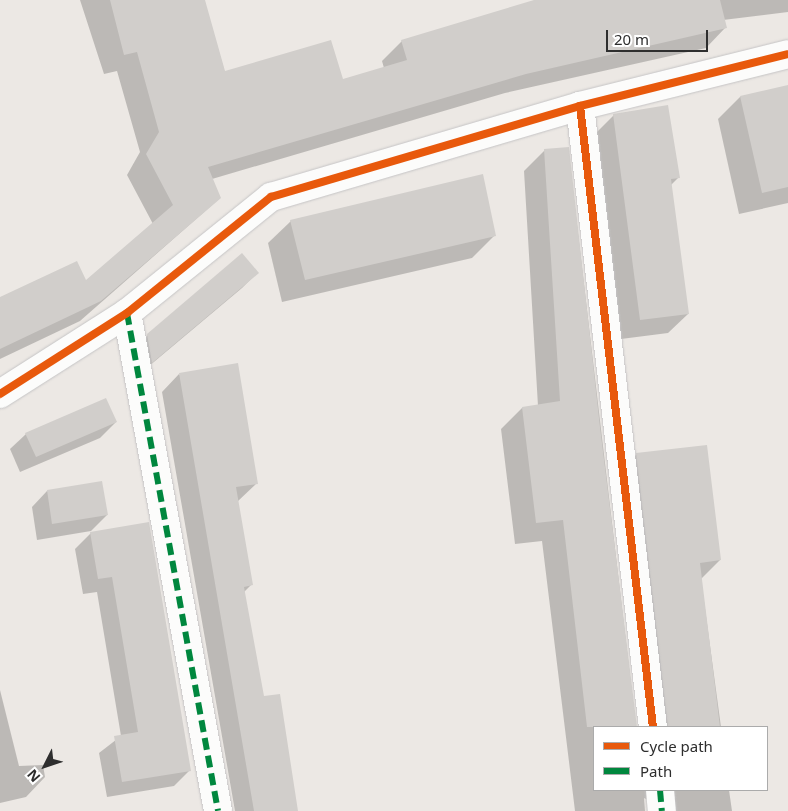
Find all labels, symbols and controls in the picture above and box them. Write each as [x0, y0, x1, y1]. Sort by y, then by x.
scale bar [608, 20, 710, 52]
text: 20 m [614, 29, 649, 49]
legend [593, 726, 768, 791]
text: Cycle path [640, 736, 713, 756]
north arrow [20, 741, 70, 791]
text: Path [640, 761, 672, 781]
text: N [22, 766, 44, 787]

